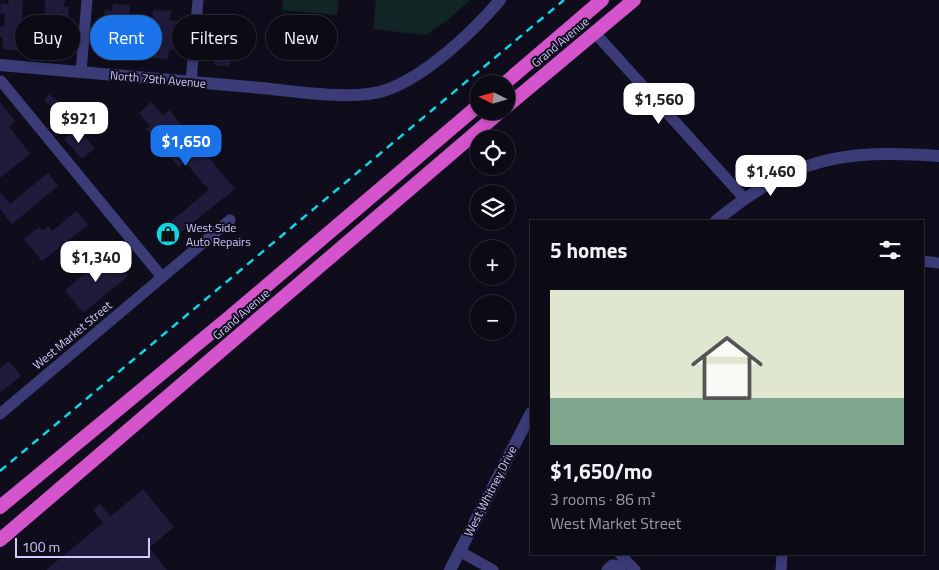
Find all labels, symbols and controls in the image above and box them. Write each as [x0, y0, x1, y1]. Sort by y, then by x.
street label: Grand Avenue [527, 12, 593, 72]
chip: Buy [15, 15, 80, 60]
chip: Rent [90, 15, 162, 60]
chip: Filters [172, 15, 256, 60]
chip: New [266, 15, 337, 60]
street label: North 79th Avenue [109, 65, 207, 93]
north arrow [470, 75, 515, 120]
map controls [470, 75, 515, 340]
pin: $1,560 [618, 82, 700, 125]
text: $1,560 [634, 87, 684, 111]
pin: $921 [49, 102, 109, 144]
text: $921 [61, 106, 97, 130]
pin: $1,650 [145, 124, 227, 167]
text: $1,650 [161, 129, 211, 153]
button: locate [470, 130, 515, 175]
pin: $1,460 [730, 154, 812, 197]
text: $1,460 [746, 159, 796, 183]
button: layers [470, 185, 515, 230]
place label: West Side Auto Repairs [186, 218, 251, 251]
shop icon: West Side Auto Repairs [155, 221, 181, 247]
text: 5 homes [550, 234, 627, 266]
icon: filters [876, 236, 904, 264]
pin: $1,340 [55, 240, 137, 283]
button: + [470, 240, 515, 285]
text: $1,340 [71, 245, 121, 269]
street label: Grand Avenue [208, 284, 274, 344]
button: − [470, 295, 515, 340]
street label: West Market Street [28, 296, 116, 374]
icon: home [682, 323, 772, 413]
street label: West Whitney Drive [459, 442, 521, 540]
text: $1,650/mo [550, 455, 652, 487]
text: 3 rooms · 86 m² [550, 487, 655, 511]
text: West Market Street [550, 511, 681, 535]
scale bar [15, 535, 150, 558]
text: 100 m [22, 536, 60, 557]

